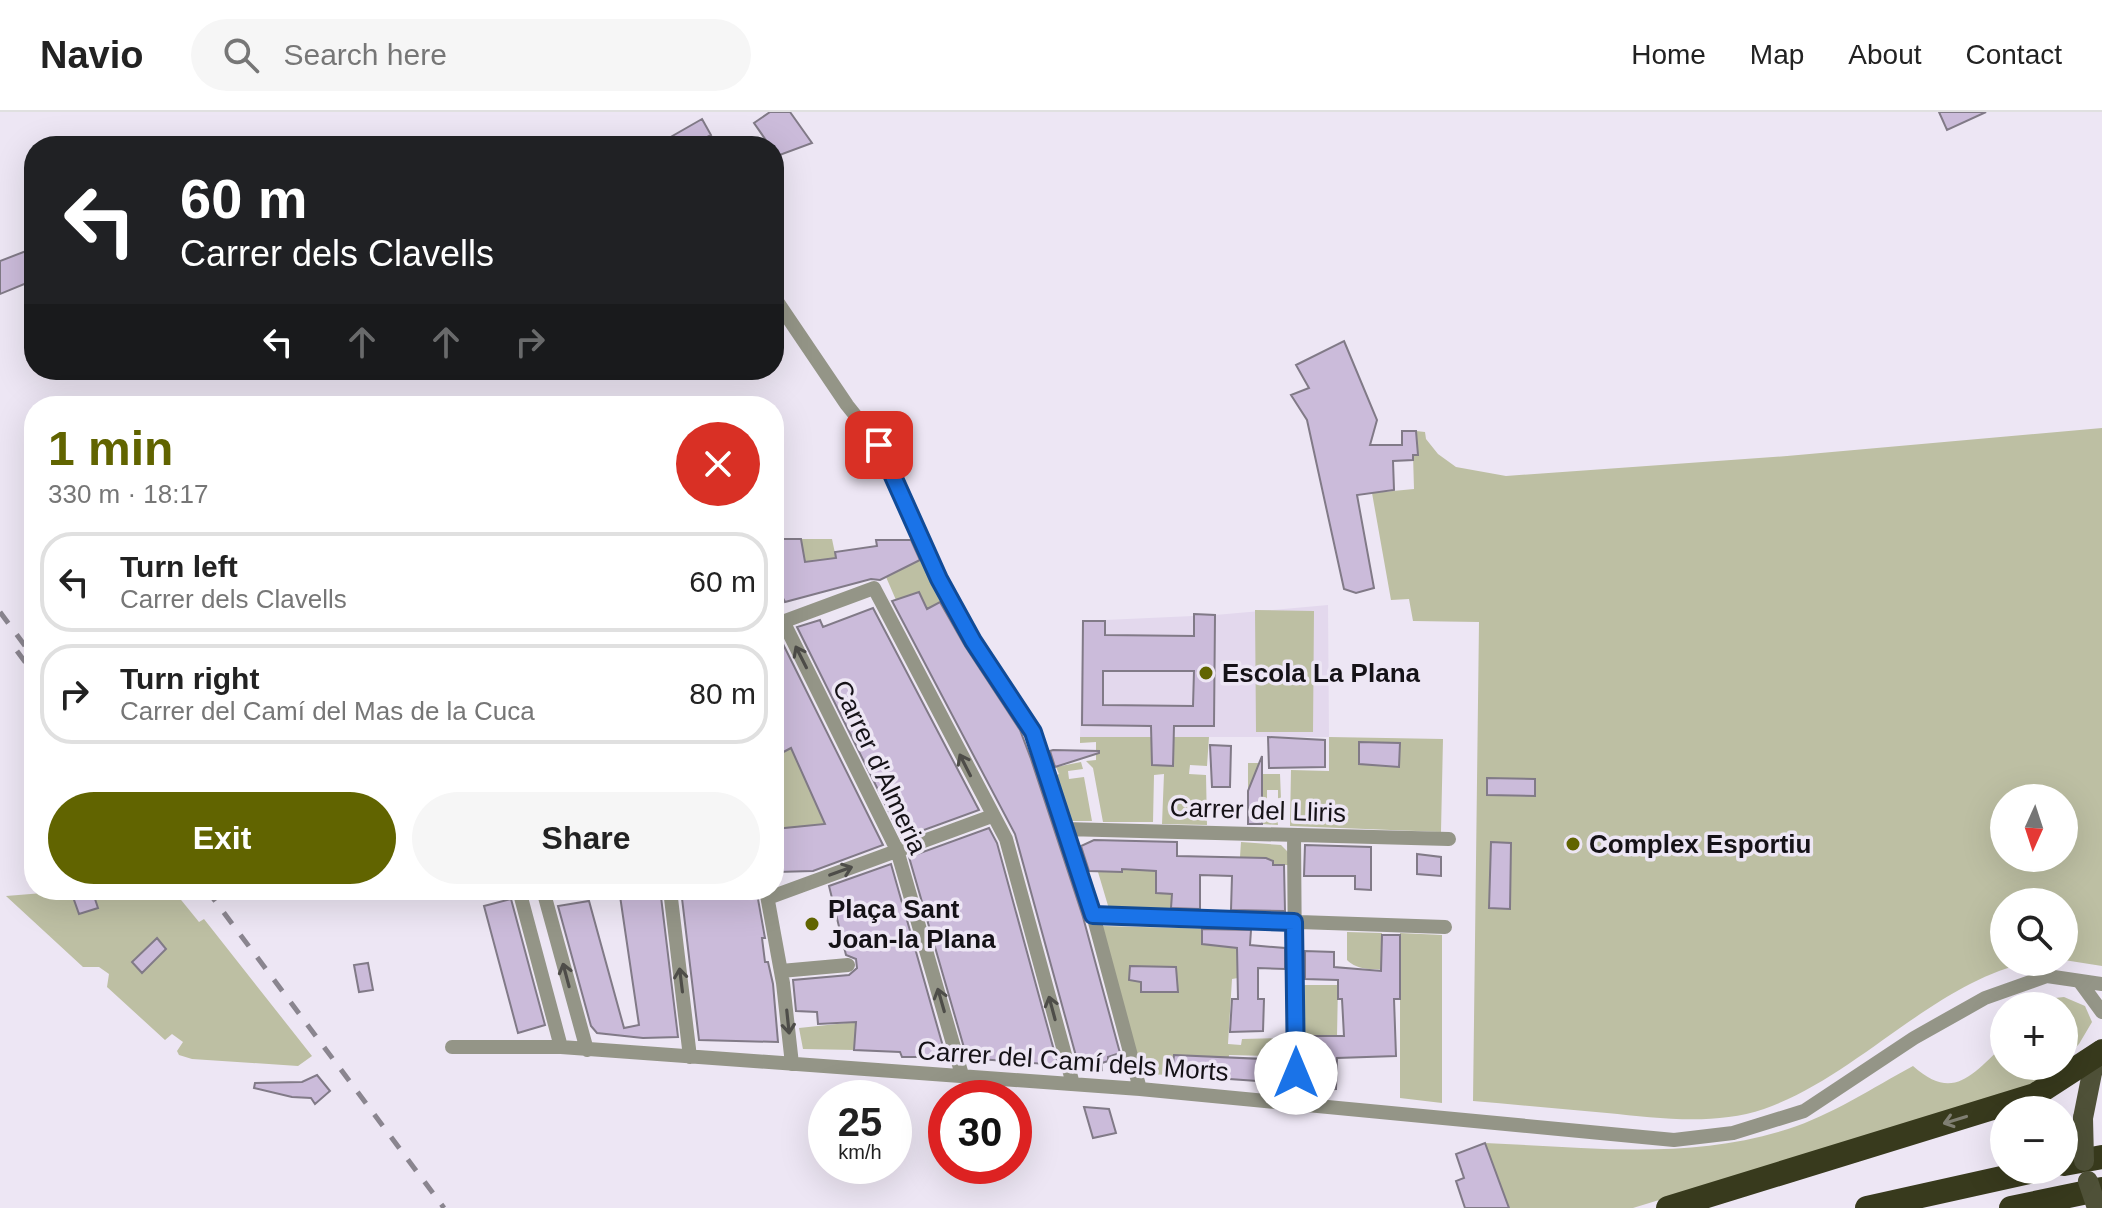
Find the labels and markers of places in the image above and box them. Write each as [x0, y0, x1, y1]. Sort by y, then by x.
pin [845, 411, 913, 479]
place label: Escola La Plana [1222, 658, 1421, 688]
marker: Escola La Plana [1197, 664, 1215, 682]
place label: Complex Esportiu [1589, 829, 1811, 859]
marker: Complex Esportiu [1564, 835, 1582, 853]
place label: Plaça Sant Joan-la Plana [828, 894, 996, 954]
marker: Plaça Sant Joan-la Plana [803, 915, 821, 933]

